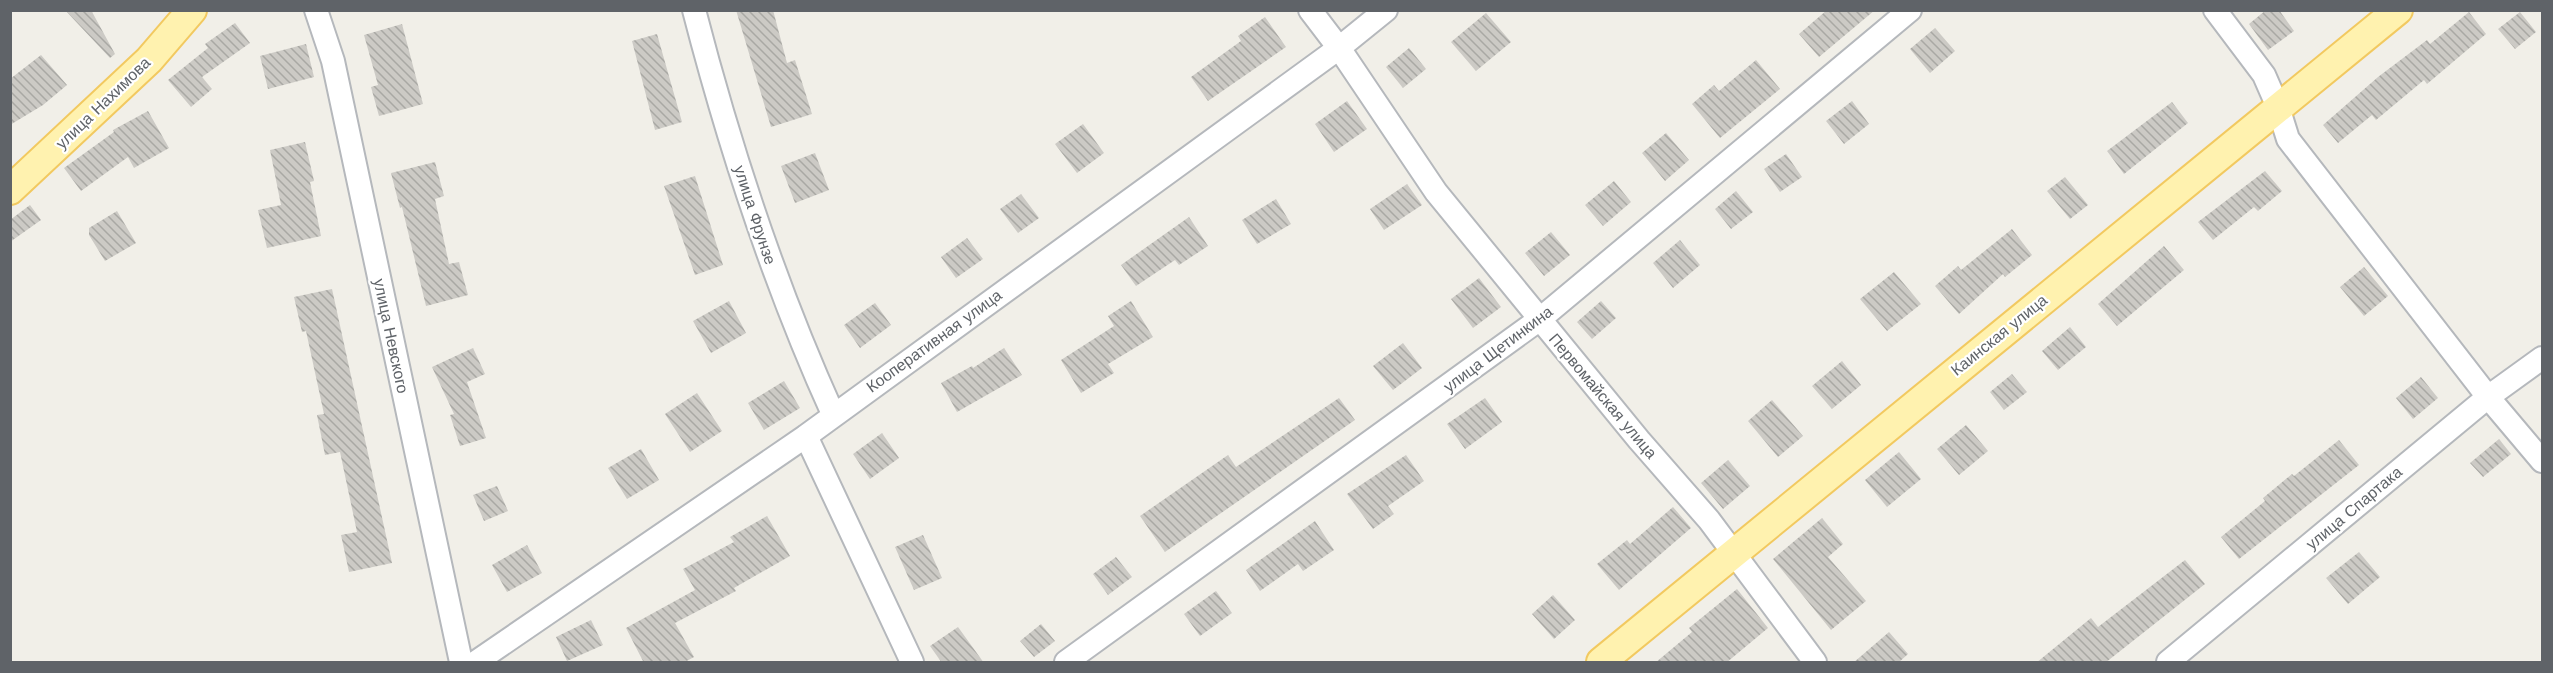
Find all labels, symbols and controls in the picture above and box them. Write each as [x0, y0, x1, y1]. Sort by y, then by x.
street label: улица Нахимова [52, 53, 154, 153]
street label: улица Фрунзе [730, 163, 780, 267]
street label: улица Невского [370, 277, 412, 395]
street label: Кооперативная улица [863, 285, 1005, 397]
street label: Каинская улица [1947, 290, 2051, 380]
street label: улица Щетинкина [1440, 302, 1556, 396]
street label: Первомайская улица [1545, 329, 1661, 463]
street label: улица Спартака [2302, 462, 2406, 554]

